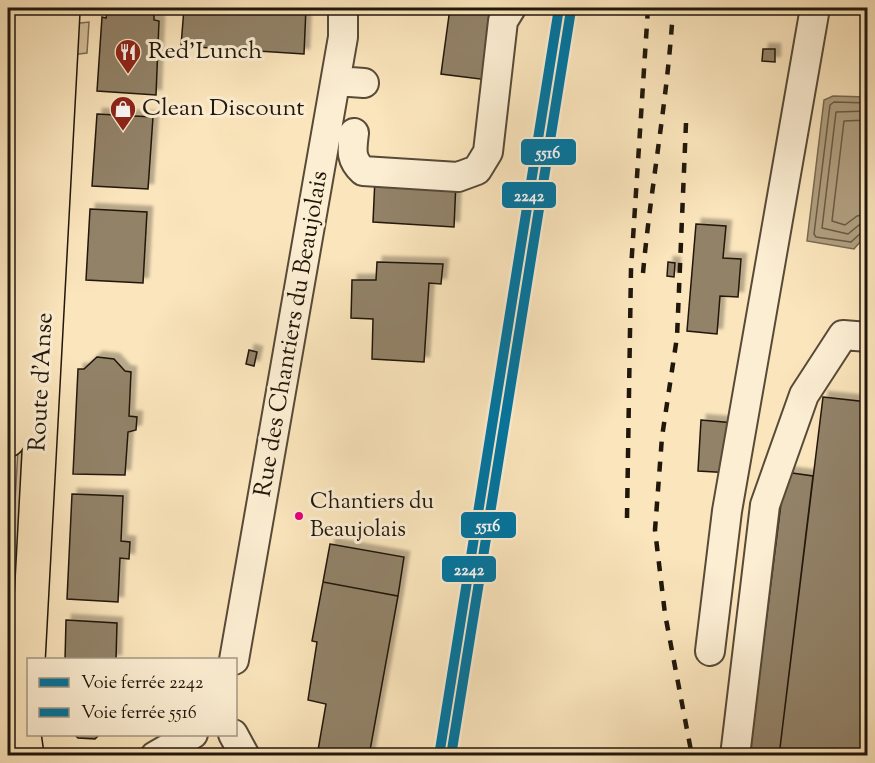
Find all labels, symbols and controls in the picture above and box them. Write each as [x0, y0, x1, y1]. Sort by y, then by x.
place label: Red'Lunch [148, 35, 262, 69]
restaurant icon: Red'Lunch [113, 37, 143, 75]
place label: Clean Discount [142, 92, 305, 126]
shop icon: Clean Discount [108, 94, 138, 132]
line badge: 5516 [520, 138, 577, 166]
text: 5516 [534, 143, 560, 166]
street label: Rue des Chantiers du Beaujolais [247, 168, 337, 500]
line badge: 2242 [501, 181, 557, 209]
text: 2242 [514, 186, 545, 209]
street label: Route d'Anse [21, 312, 63, 452]
place label: Chantiers du Beaujolais [310, 487, 434, 547]
marker: Chantiers du Beaujolais [293, 510, 305, 522]
line badge: 5516 [460, 511, 517, 539]
text: 5516 [474, 516, 500, 539]
line badge: 2242 [441, 555, 497, 583]
text: 2242 [454, 560, 485, 583]
legend [27, 658, 237, 736]
text: Voie ferrée 2242 [81, 671, 204, 697]
text: Voie ferrée 5516 [81, 701, 197, 727]

